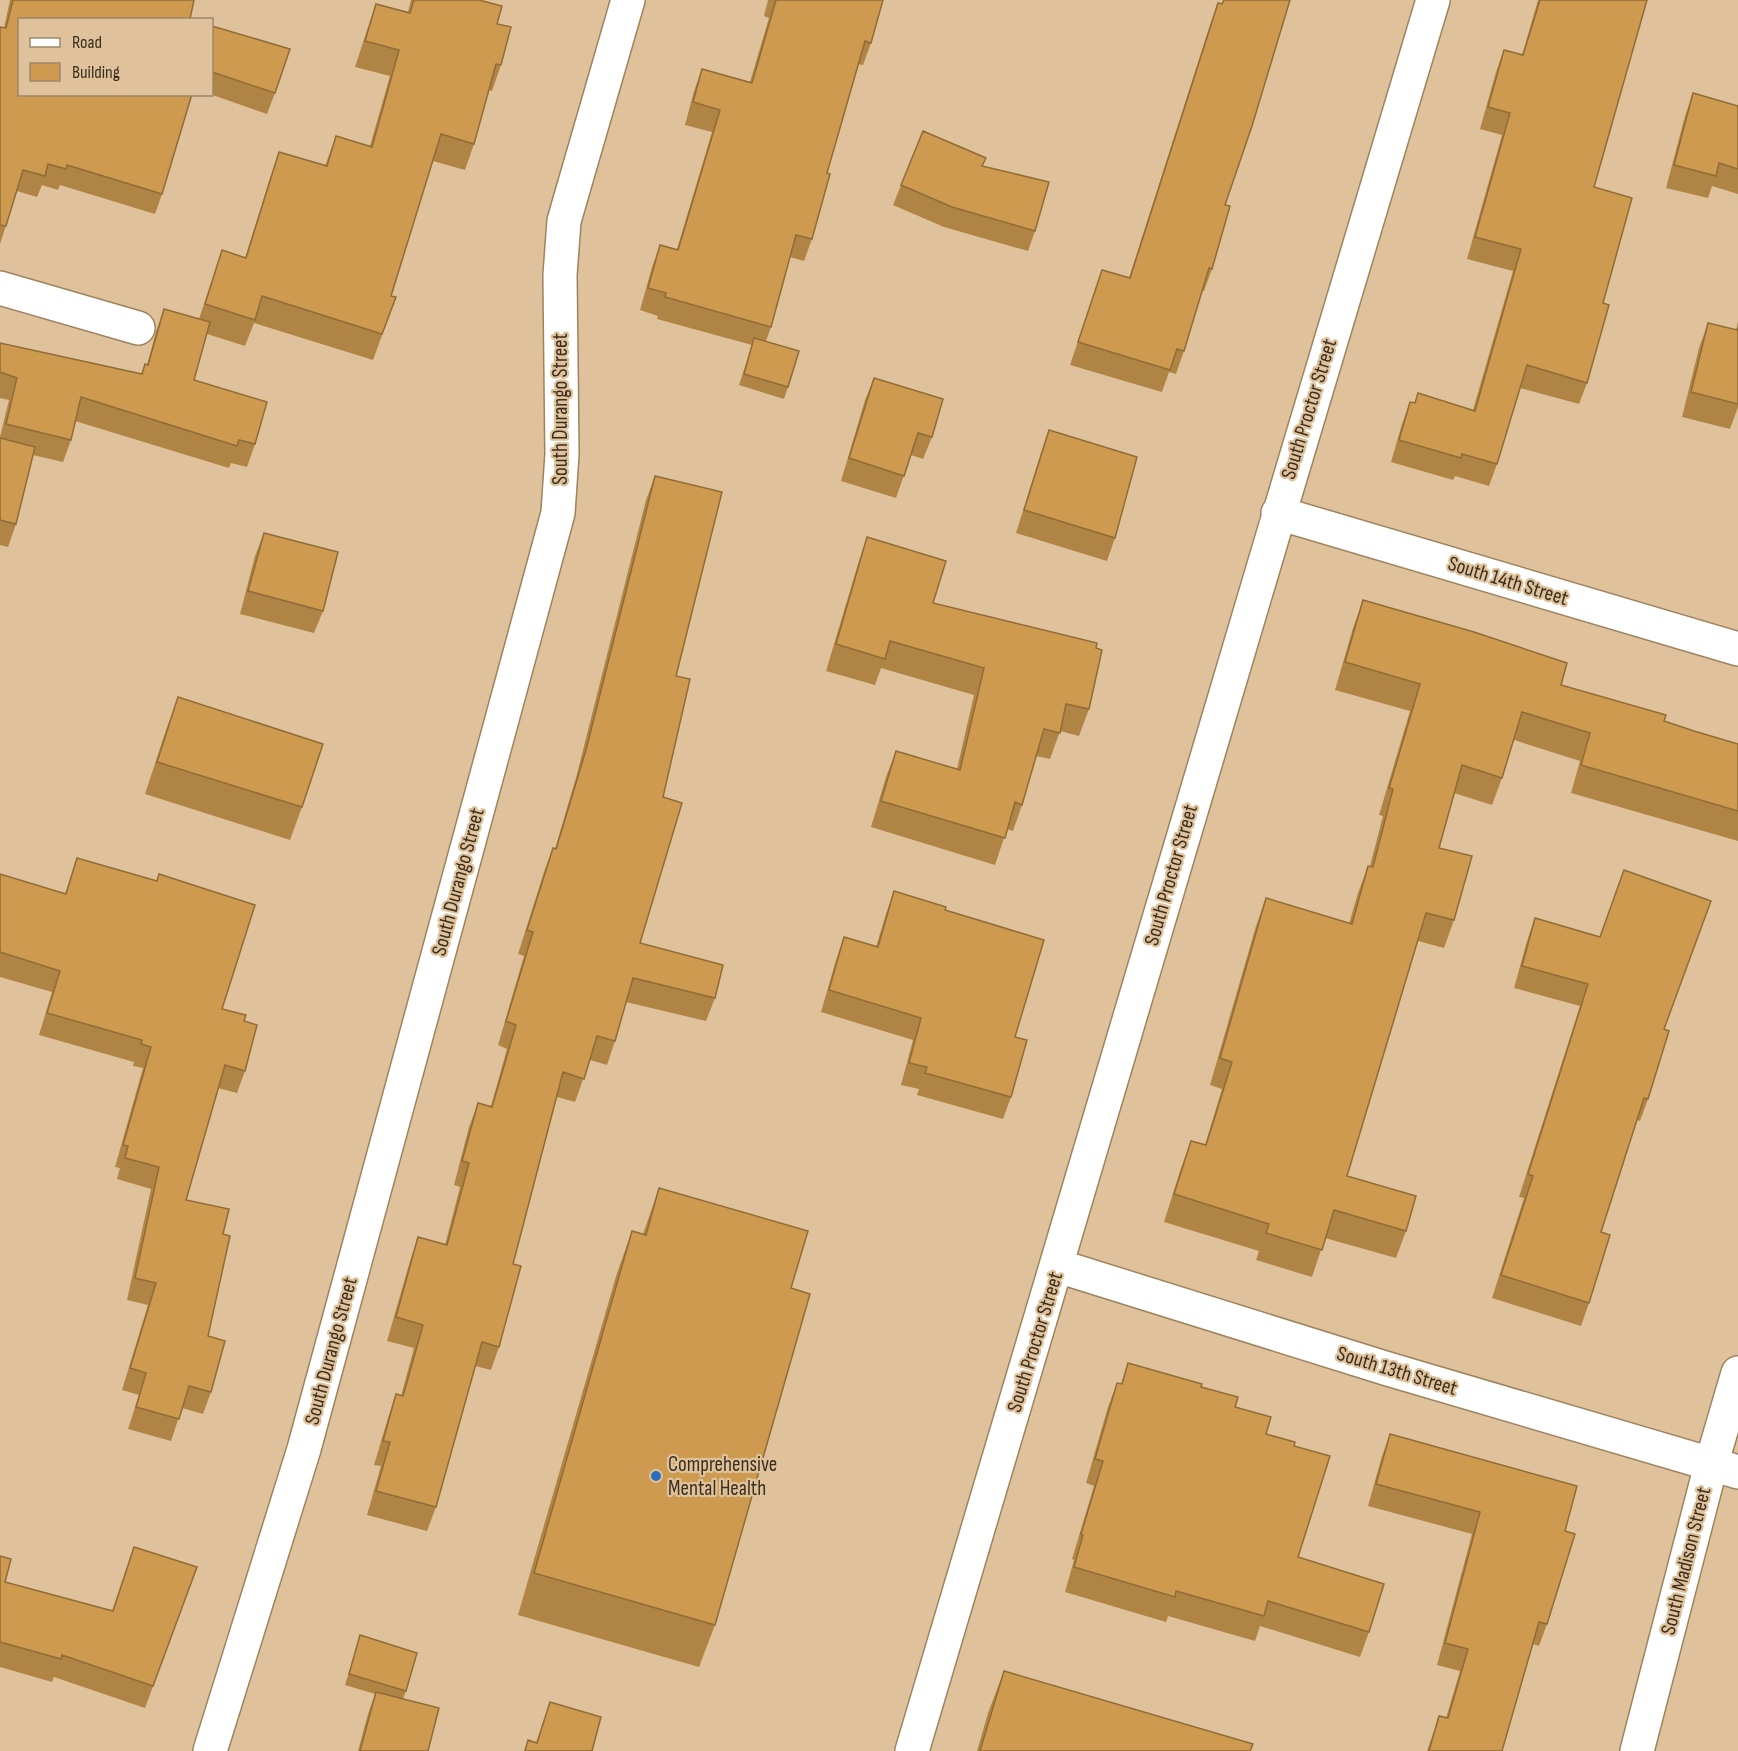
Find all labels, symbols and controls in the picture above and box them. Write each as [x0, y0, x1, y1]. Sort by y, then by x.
legend [18, 18, 213, 96]
text: Road [72, 32, 102, 53]
text: Building [72, 62, 120, 83]
street label: South Durango Street [548, 333, 573, 485]
street label: South Proctor Street [1276, 336, 1342, 482]
street label: South 14th Street [1445, 551, 1571, 611]
street label: South Proctor Street [1139, 802, 1203, 948]
street label: South Durango Street [426, 805, 490, 959]
street label: South Proctor Street [1002, 1269, 1068, 1415]
street label: South Durango Street [299, 1274, 363, 1428]
street label: South 13th Street [1334, 1341, 1460, 1401]
place label: Comprehensive Mental Health [668, 1452, 777, 1501]
marker: Comprehensive Mental Health [649, 1469, 663, 1483]
street label: South Madison Street [1656, 1485, 1716, 1637]

